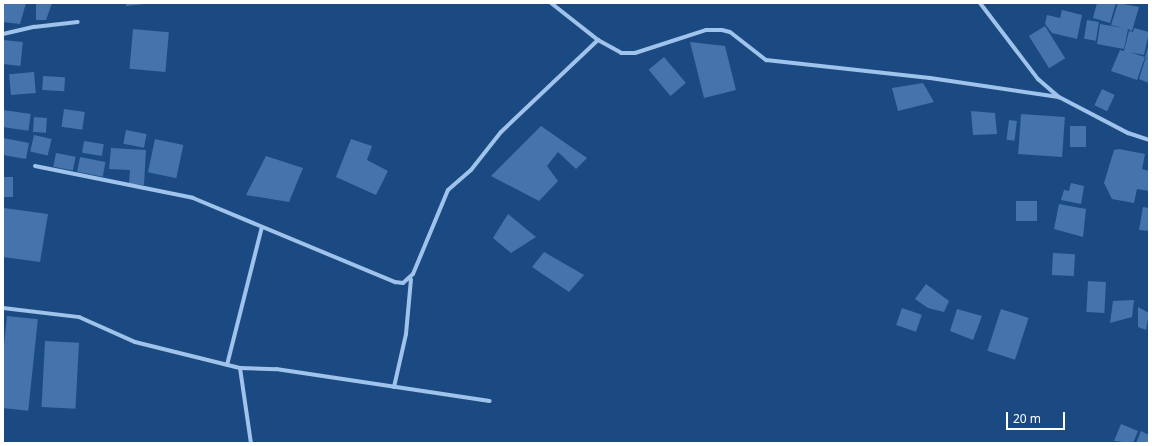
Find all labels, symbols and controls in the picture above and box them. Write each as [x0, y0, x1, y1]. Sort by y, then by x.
scale bar [1008, 404, 1067, 430]
text: 20 m [1013, 410, 1041, 427]

